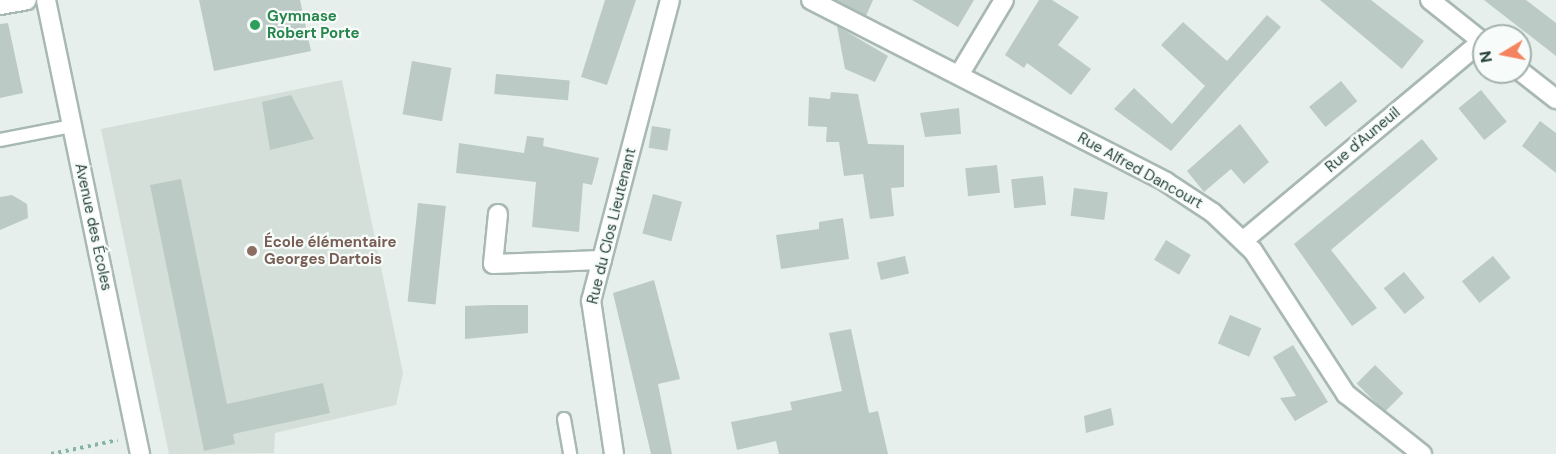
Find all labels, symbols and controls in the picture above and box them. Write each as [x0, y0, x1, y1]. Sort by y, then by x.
place label: Gymnase Robert Porte [267, 7, 360, 42]
marker: Gymnase Robert Porte [248, 18, 262, 32]
north arrow [1472, 24, 1532, 84]
text: N [1474, 49, 1497, 64]
street label: Rue d'Auneuil [1322, 104, 1404, 176]
street label: Rue Alfred Dancourt [1074, 129, 1206, 213]
street label: Rue du Clos Lieutenant [584, 146, 640, 306]
street label: Avenue des Écoles [71, 162, 115, 292]
place label: École élémentaire Georges Dartois [264, 233, 396, 268]
marker: École élémentaire Georges Dartois [245, 244, 259, 258]

